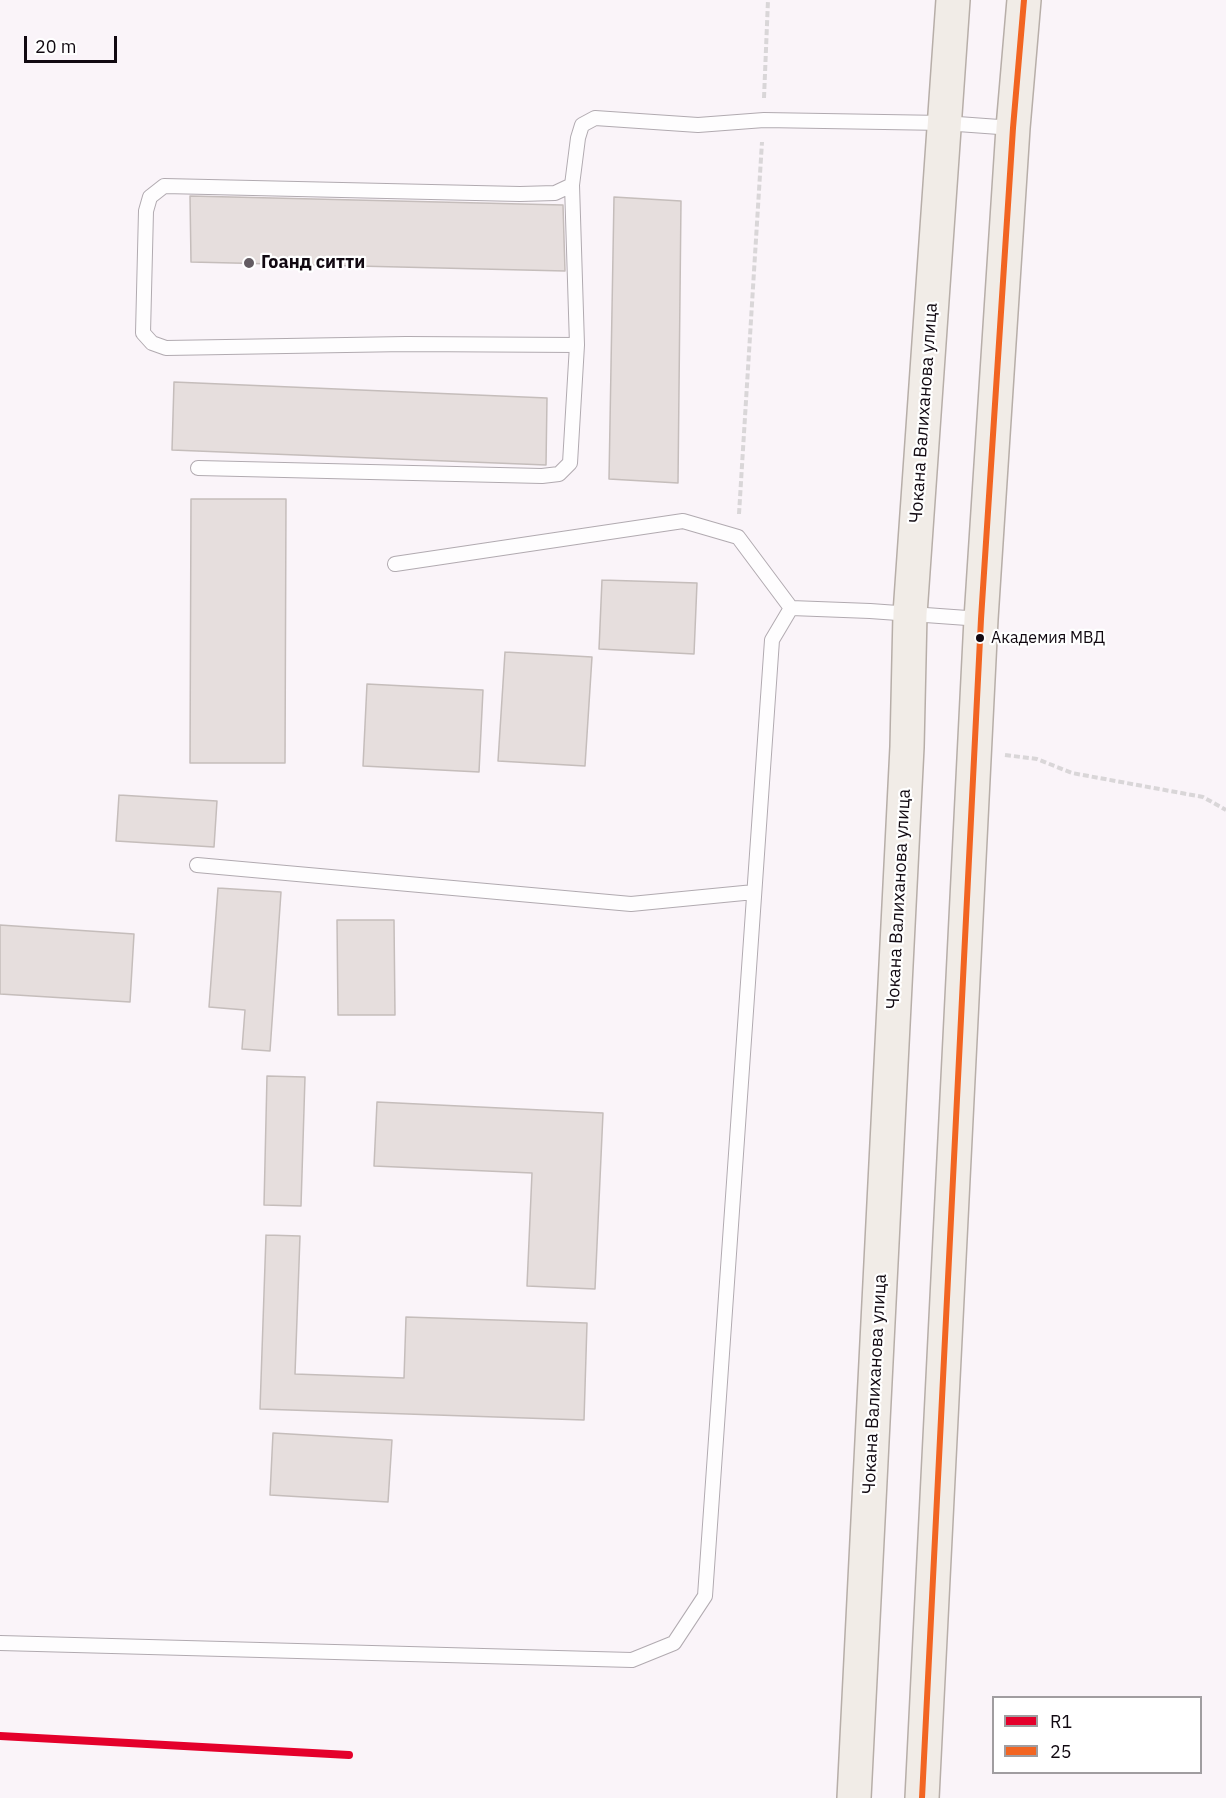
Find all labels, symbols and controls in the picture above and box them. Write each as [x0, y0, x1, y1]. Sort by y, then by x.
scale bar [27, 24, 120, 62]
text: 20 m [35, 35, 77, 58]
place label: Гоанд ситти [261, 252, 365, 274]
marker: Гоанд ситти [242, 256, 256, 270]
street label: Чокана Валиханова улица [906, 302, 942, 524]
place label: Академия МВД [991, 628, 1105, 648]
marker: Академия МВД [974, 632, 986, 644]
street label: Чокана Валиханова улица [882, 788, 916, 1010]
street label: Чокана Валиханова улица [858, 1273, 892, 1495]
legend [992, 1696, 1202, 1774]
text: R1 [1050, 1710, 1072, 1733]
text: 25 [1050, 1740, 1072, 1763]

